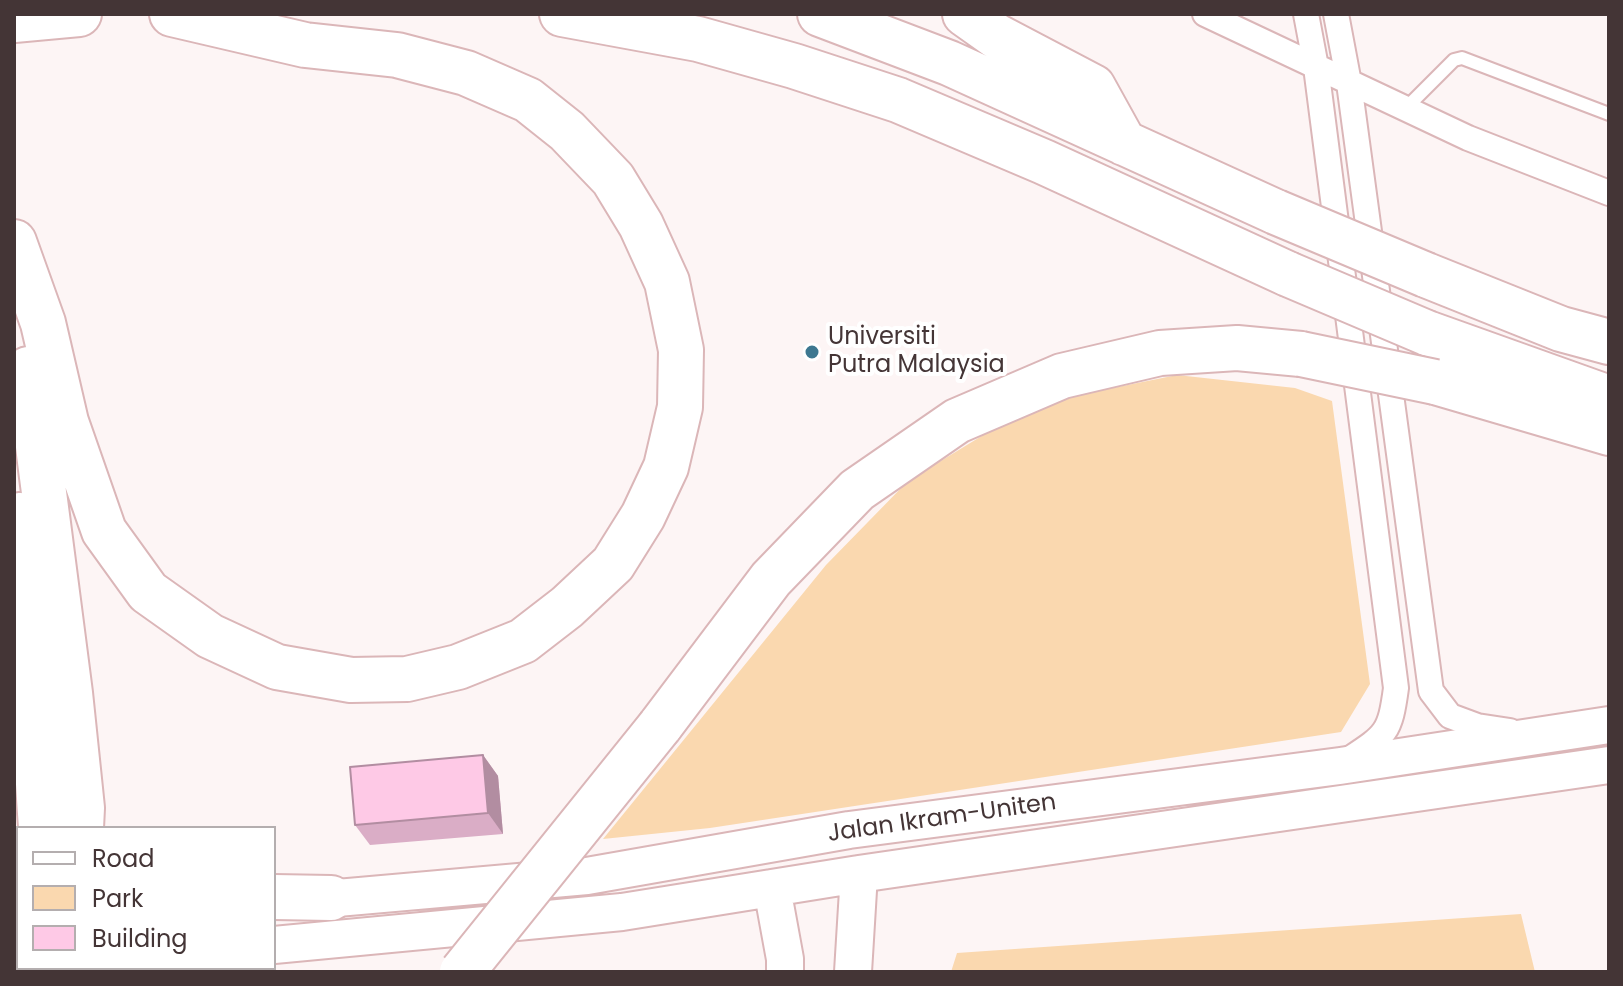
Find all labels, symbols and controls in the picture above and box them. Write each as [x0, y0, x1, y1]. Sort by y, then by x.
place label: Universiti Putra Malaysia [828, 324, 1005, 380]
marker: Universiti Putra Malaysia [803, 343, 821, 361]
street label: Jalan Ikram-Uniten [826, 789, 1058, 849]
legend [16, 826, 276, 970]
text: Road [92, 842, 154, 875]
text: Park [92, 882, 143, 915]
text: Building [92, 922, 188, 955]

